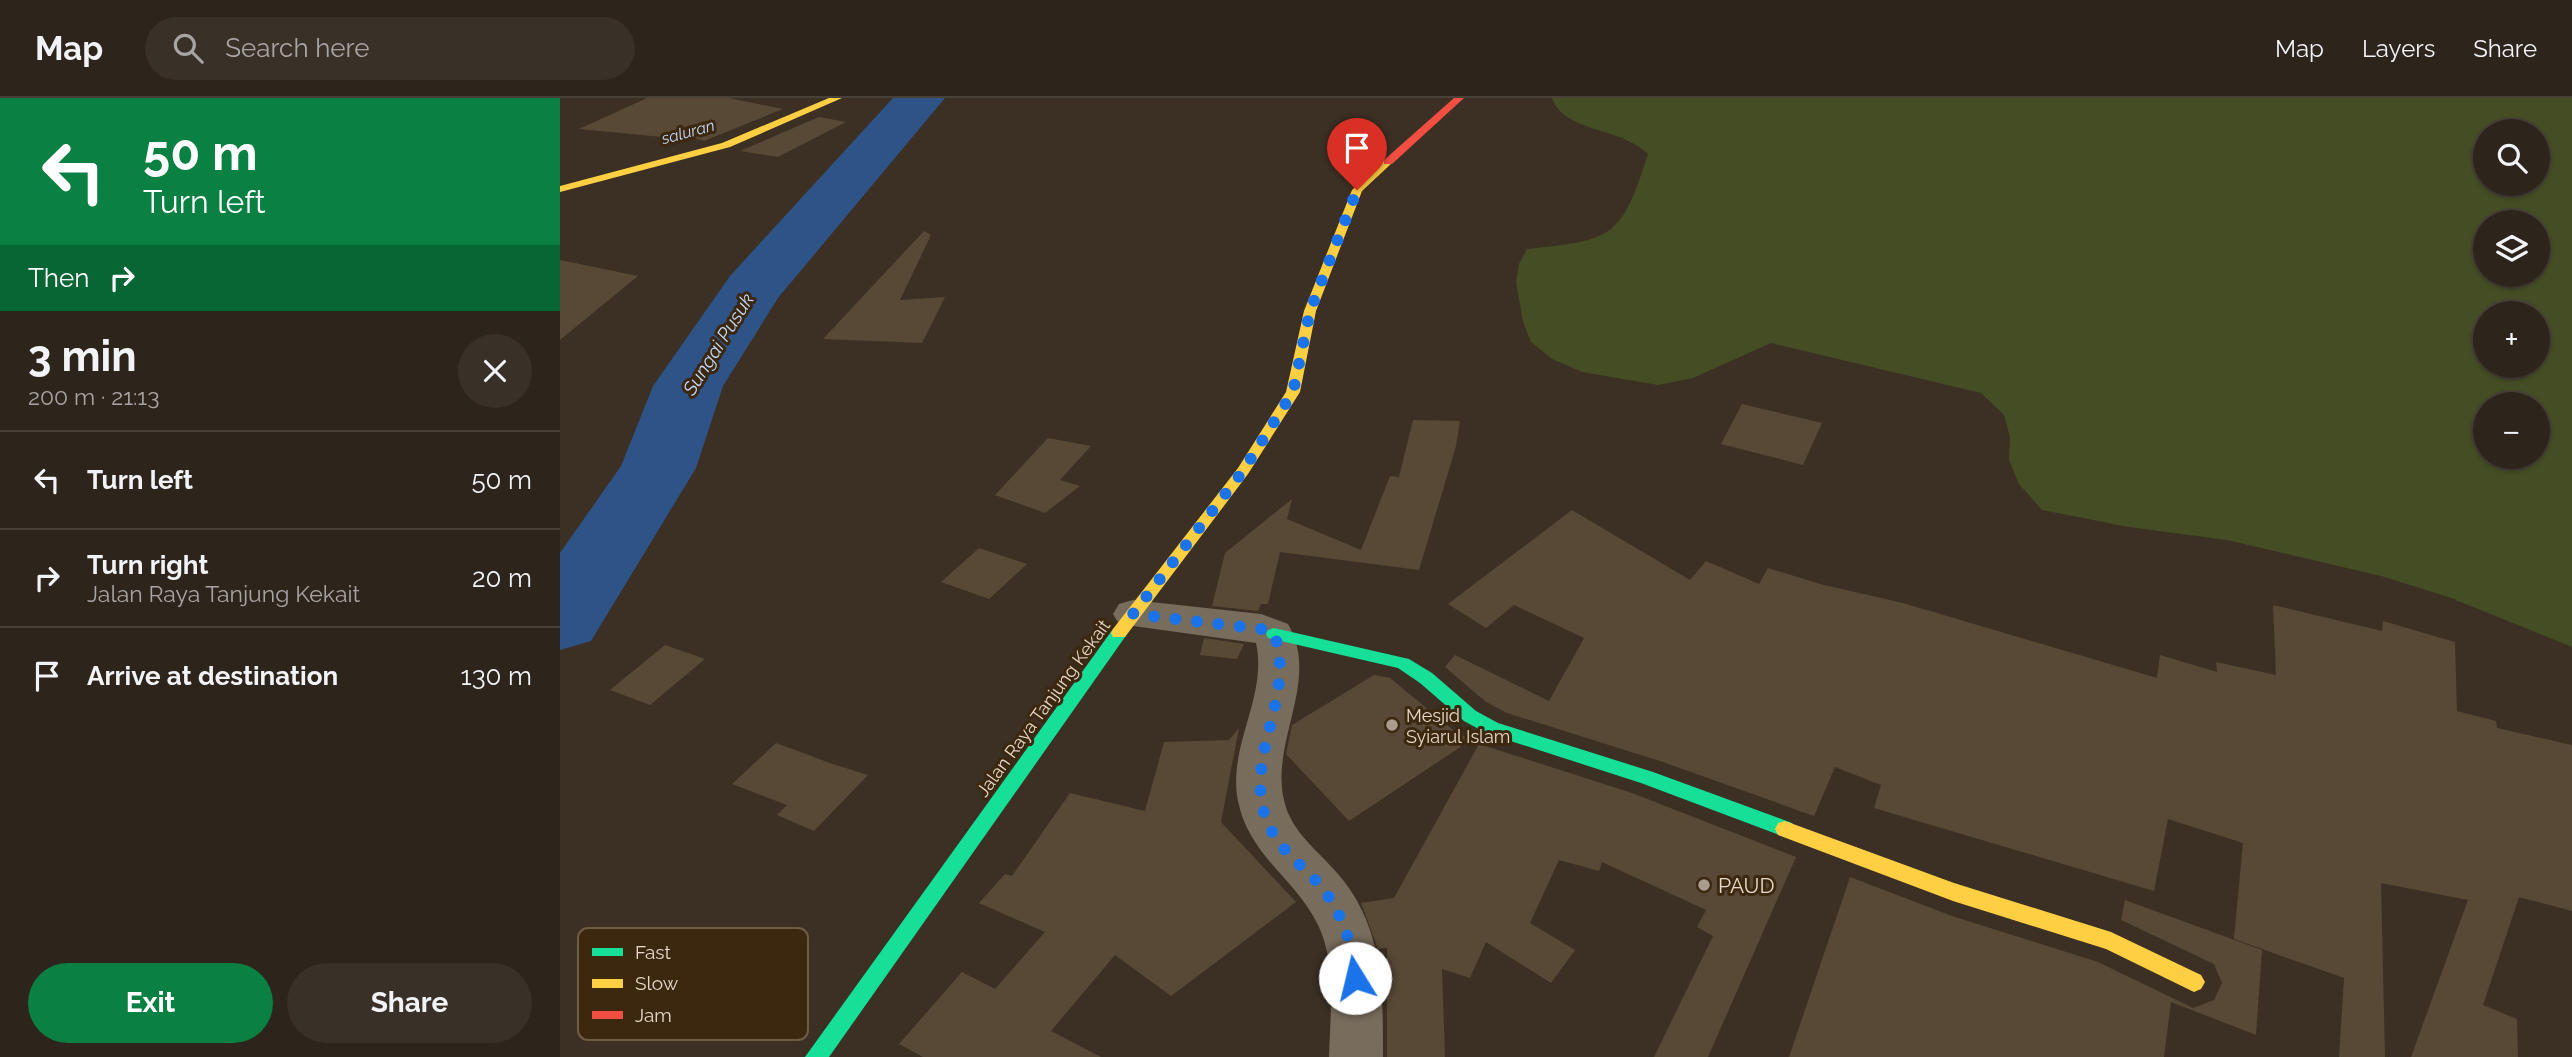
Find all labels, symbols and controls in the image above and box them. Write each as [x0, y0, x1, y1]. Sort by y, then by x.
search box [145, 17, 635, 80]
text: Map [35, 29, 103, 68]
icon: search [169, 29, 207, 67]
text: Search here [225, 33, 370, 63]
text: Map [2275, 34, 2324, 63]
text: Layers [2362, 34, 2435, 63]
text: Share [2473, 34, 2537, 63]
water label: saluran [658, 116, 717, 148]
pin [1327, 118, 1387, 190]
map controls [2473, 119, 2550, 469]
button: search [2473, 119, 2550, 196]
text: 50 m [143, 124, 258, 181]
icon: left [28, 126, 119, 217]
icon: arrive [1338, 129, 1376, 167]
text: Turn left [143, 183, 265, 220]
button: layers [2473, 210, 2550, 287]
icon: right [103, 259, 141, 297]
text: Then [28, 263, 89, 293]
water label: Sungai Pusuk [677, 289, 758, 400]
button: + [2473, 301, 2550, 378]
text: 3 min [28, 332, 137, 381]
button: close [458, 334, 532, 408]
text: 200 m · 21:13 [28, 383, 160, 410]
button: − [2473, 392, 2550, 469]
icon: left [28, 461, 66, 499]
text: Turn left [87, 465, 193, 495]
text: 50 m [471, 465, 532, 495]
text: Turn right [87, 550, 208, 580]
icon: right [28, 559, 66, 597]
text: 20 m [472, 563, 532, 593]
text: Jalan Raya Tanjung Kekait [87, 580, 360, 607]
street label: Jalan Raya Tanjung Kekait [972, 615, 1114, 801]
icon: arrive [28, 657, 66, 695]
text: Arrive at destination [87, 661, 338, 691]
text: 130 m [461, 661, 532, 691]
place label: Mesjid Syiarul Islam [1406, 705, 1510, 747]
marker: Mesjid Syiarul Islam [1384, 717, 1400, 733]
place label: PAUD [1718, 873, 1774, 898]
marker: PAUD [1696, 877, 1712, 893]
legend [578, 928, 808, 1040]
text: Fast [635, 941, 671, 963]
position arrow [1318, 941, 1392, 1015]
button: Exit [28, 963, 273, 1043]
button: Share [287, 963, 532, 1043]
text: Slow [635, 972, 679, 994]
text: Jam [635, 1004, 672, 1026]

